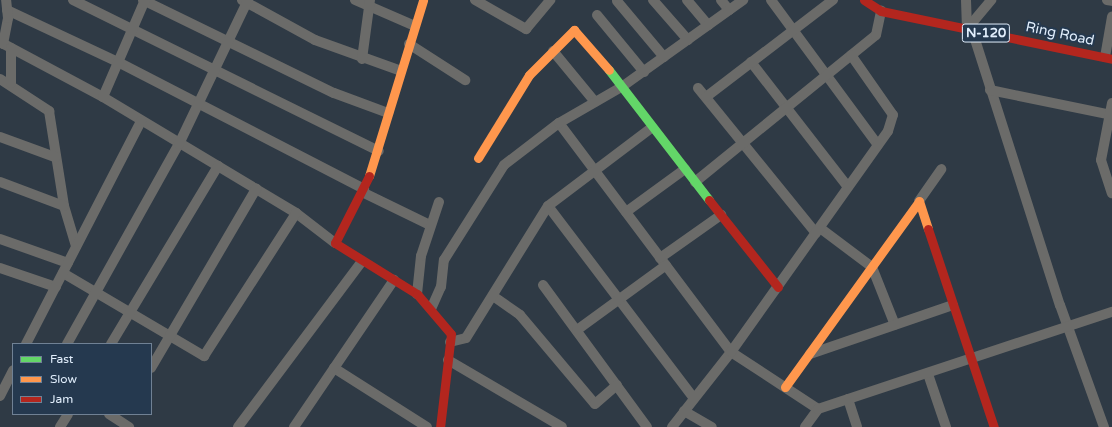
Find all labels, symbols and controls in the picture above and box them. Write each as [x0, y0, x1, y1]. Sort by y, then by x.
street label: Ring Road [1024, 19, 1096, 49]
road number: N-120 [961, 22, 1011, 44]
legend [12, 343, 152, 415]
text: Fast [50, 352, 73, 366]
text: Slow [50, 372, 77, 386]
text: Jam [50, 392, 73, 406]

